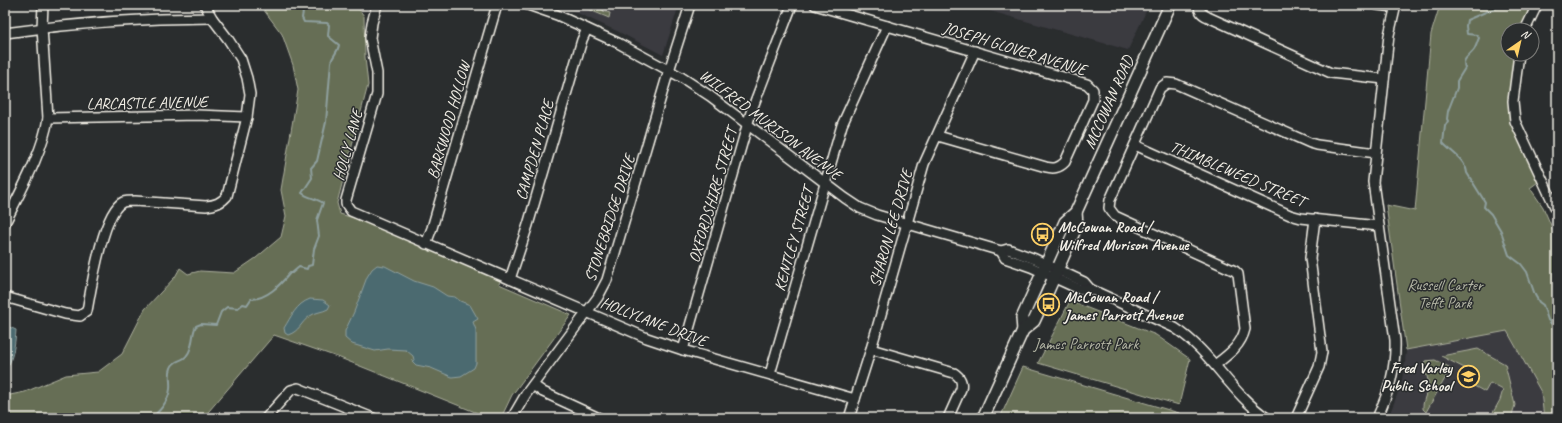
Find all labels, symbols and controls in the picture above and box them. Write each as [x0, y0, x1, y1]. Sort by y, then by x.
street label: JOSEPH GLOVER AVENUE [940, 17, 1091, 81]
north arrow [1500, 22, 1540, 62]
text: N [1519, 26, 1534, 43]
street label: MCCOWAN ROAD [1080, 51, 1139, 152]
street label: BARKWOOD HOLLOW [423, 57, 476, 181]
street label: WILFRED MURISON AVENUE [695, 65, 847, 186]
street label: LARCASTLE AVENUE [86, 92, 210, 114]
street label: CAMPDEN PLACE [511, 96, 559, 202]
street label: HOLLY LANE [328, 106, 368, 183]
street label: OXFORDSHIRE STREET [684, 122, 743, 265]
street label: THIMBLEWEED STREET [1167, 136, 1312, 213]
street label: STONEBRIDGE DRIVE [580, 150, 641, 284]
street label: SHARON LEE DRIVE [865, 165, 918, 289]
street label: KENTLEY STREET [770, 181, 820, 293]
place label: McCowan Road / Wilfred Murison Avenue [1058, 217, 1190, 255]
bus stop icon: McCowan Road / Wilfred Murison Avenue [1030, 222, 1056, 248]
park label: Russell Carter Tefft Park [1407, 275, 1485, 313]
place label: McCowan Road / James Parrott Avenue [1063, 287, 1184, 325]
street label: HOLLYLANE DRIVE [598, 292, 712, 352]
bus stop icon: McCowan Road / James Parrott Avenue [1036, 292, 1062, 318]
park label: James Parrott Park [1033, 334, 1140, 354]
place label: Fred Varley Public School [1381, 358, 1455, 396]
school or university icon: Fred Varley Public School [1455, 363, 1481, 389]

